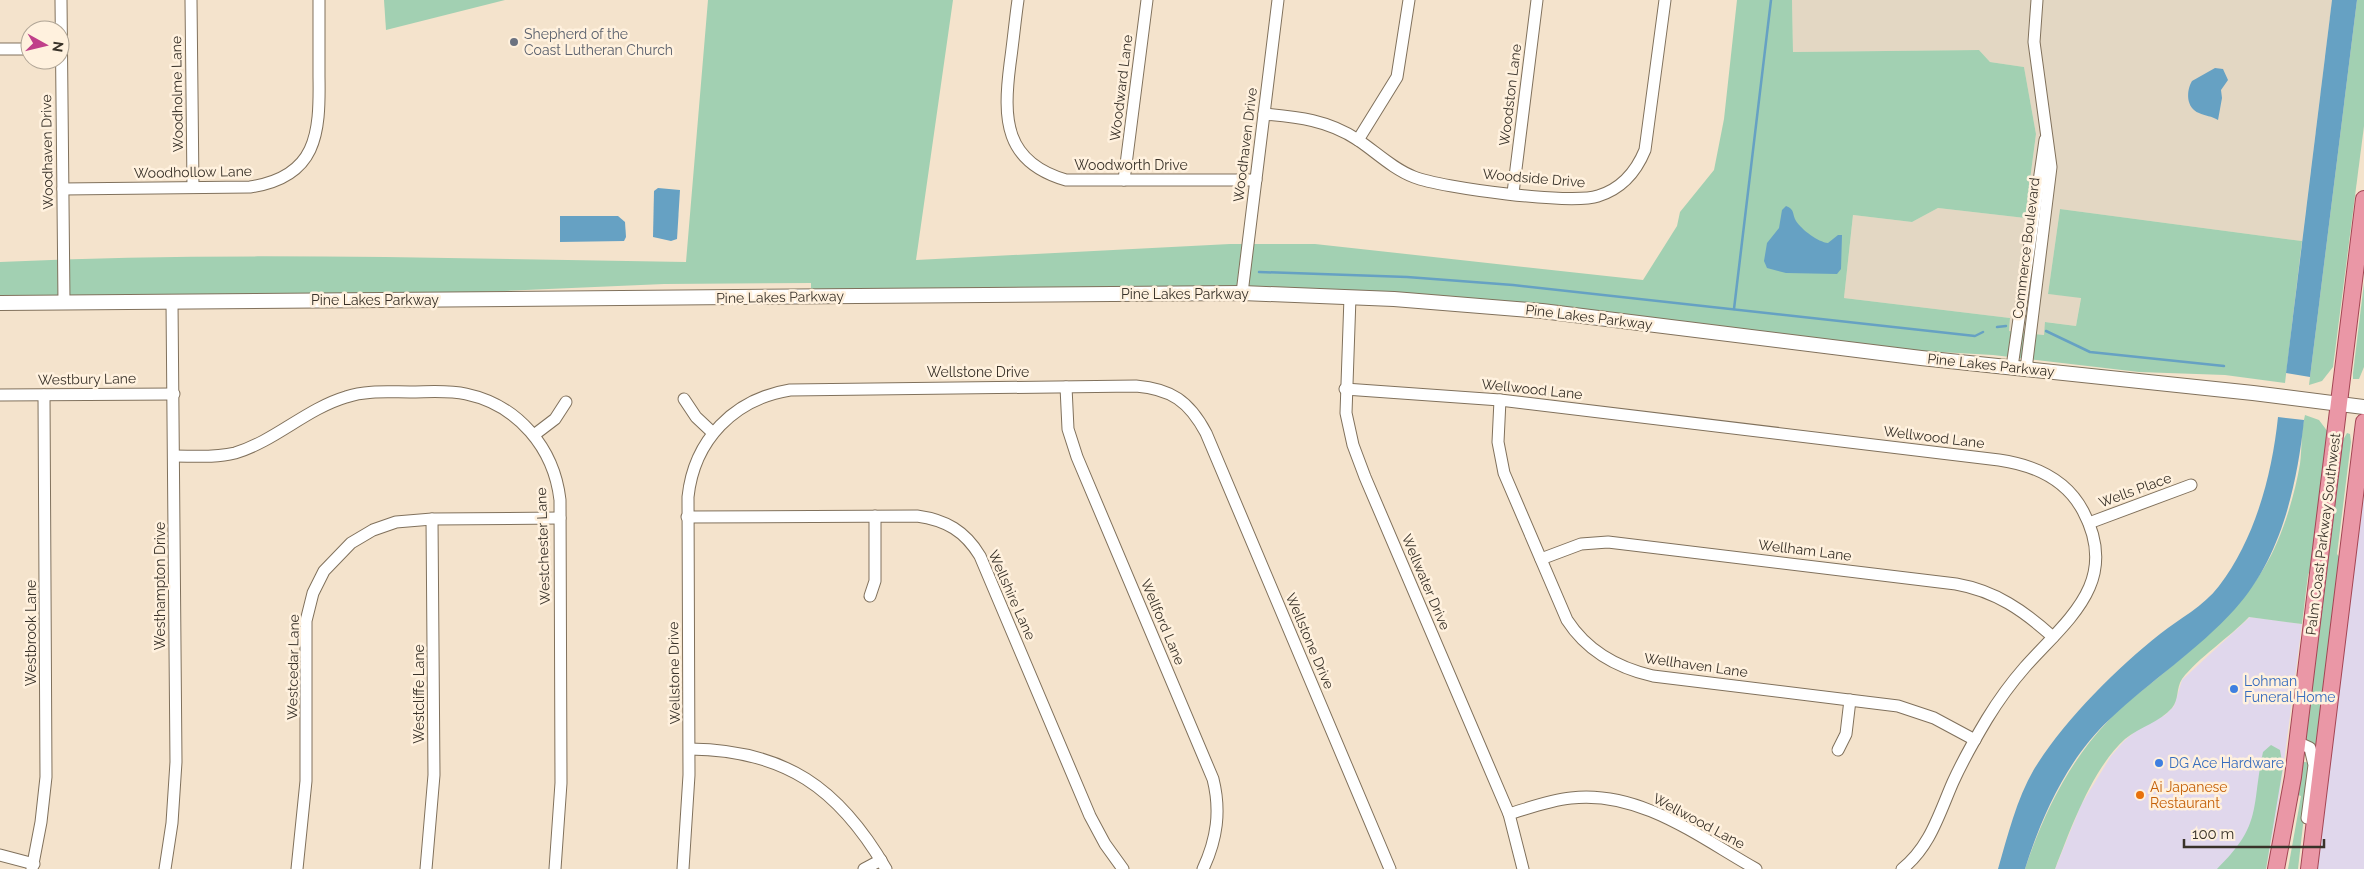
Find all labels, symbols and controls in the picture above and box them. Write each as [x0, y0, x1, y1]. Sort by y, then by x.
north arrow [20, 20, 70, 70]
place label: Shepherd of the Coast Lutheran Church [524, 26, 673, 58]
street label: Woodward Lane [1107, 34, 1135, 142]
street label: Woodholme Lane [168, 36, 186, 152]
marker: Shepherd of the Coast Lutheran Church [508, 36, 520, 48]
text: N [49, 40, 67, 53]
street label: Woodston Lane [1496, 43, 1524, 147]
street label: Woodhaven Drive [1230, 87, 1260, 203]
street label: Woodhaven Drive [38, 94, 56, 210]
street label: Woodworth Drive [1074, 157, 1188, 173]
street label: Woodhollow Lane [134, 163, 252, 181]
street label: Woodside Drive [1482, 166, 1586, 190]
street label: Commerce Boulevard [2009, 176, 2043, 320]
street label: Pine Lakes Parkway [1121, 286, 1249, 302]
street label: Pine Lakes Parkway [716, 288, 844, 306]
street label: Pine Lakes Parkway [311, 292, 439, 308]
street label: Pine Lakes Parkway [1525, 301, 1654, 333]
street label: Pine Lakes Parkway [1927, 350, 2056, 380]
street label: Wellstone Drive [927, 364, 1029, 380]
street label: Westbury Lane [38, 370, 136, 388]
street label: Wellwood Lane [1481, 376, 1583, 402]
street label: Wellwood Lane [1883, 423, 1985, 451]
street label: Palm Coast Parkway Southwest [2303, 432, 2343, 636]
street label: Wells Place [2097, 470, 2173, 510]
street label: Westchester Lane [533, 487, 553, 605]
street label: Westhampton Drive [152, 522, 168, 650]
street label: Wellwater Drive [1399, 532, 1453, 632]
street label: Wellham Lane [1757, 536, 1853, 564]
street label: Wellshire Lane [985, 548, 1039, 642]
street label: Wellford Lane [1138, 577, 1188, 667]
street label: Westbrook Lane [23, 580, 39, 686]
street label: Wellstone Drive [1283, 591, 1337, 691]
street label: Westcedar Lane [284, 614, 302, 720]
street label: Wellstone Drive [665, 622, 683, 724]
street label: Westcliffe Lane [411, 644, 427, 744]
street label: Wellhaven Lane [1643, 650, 1749, 680]
place label: Lohman Funeral Home [2244, 673, 2336, 705]
marker: Lohman Funeral Home [2228, 683, 2240, 695]
place label: DG Ace Hardware [2169, 755, 2284, 771]
marker: DG Ace Hardware [2153, 757, 2165, 769]
place label: Ai Japanese Restaurant [2150, 779, 2228, 811]
marker: Ai Japanese Restaurant [2134, 789, 2146, 801]
street label: Wellwood Lane [1650, 790, 1748, 852]
scale bar [2184, 816, 2324, 848]
text: 100 m [2192, 825, 2234, 843]

